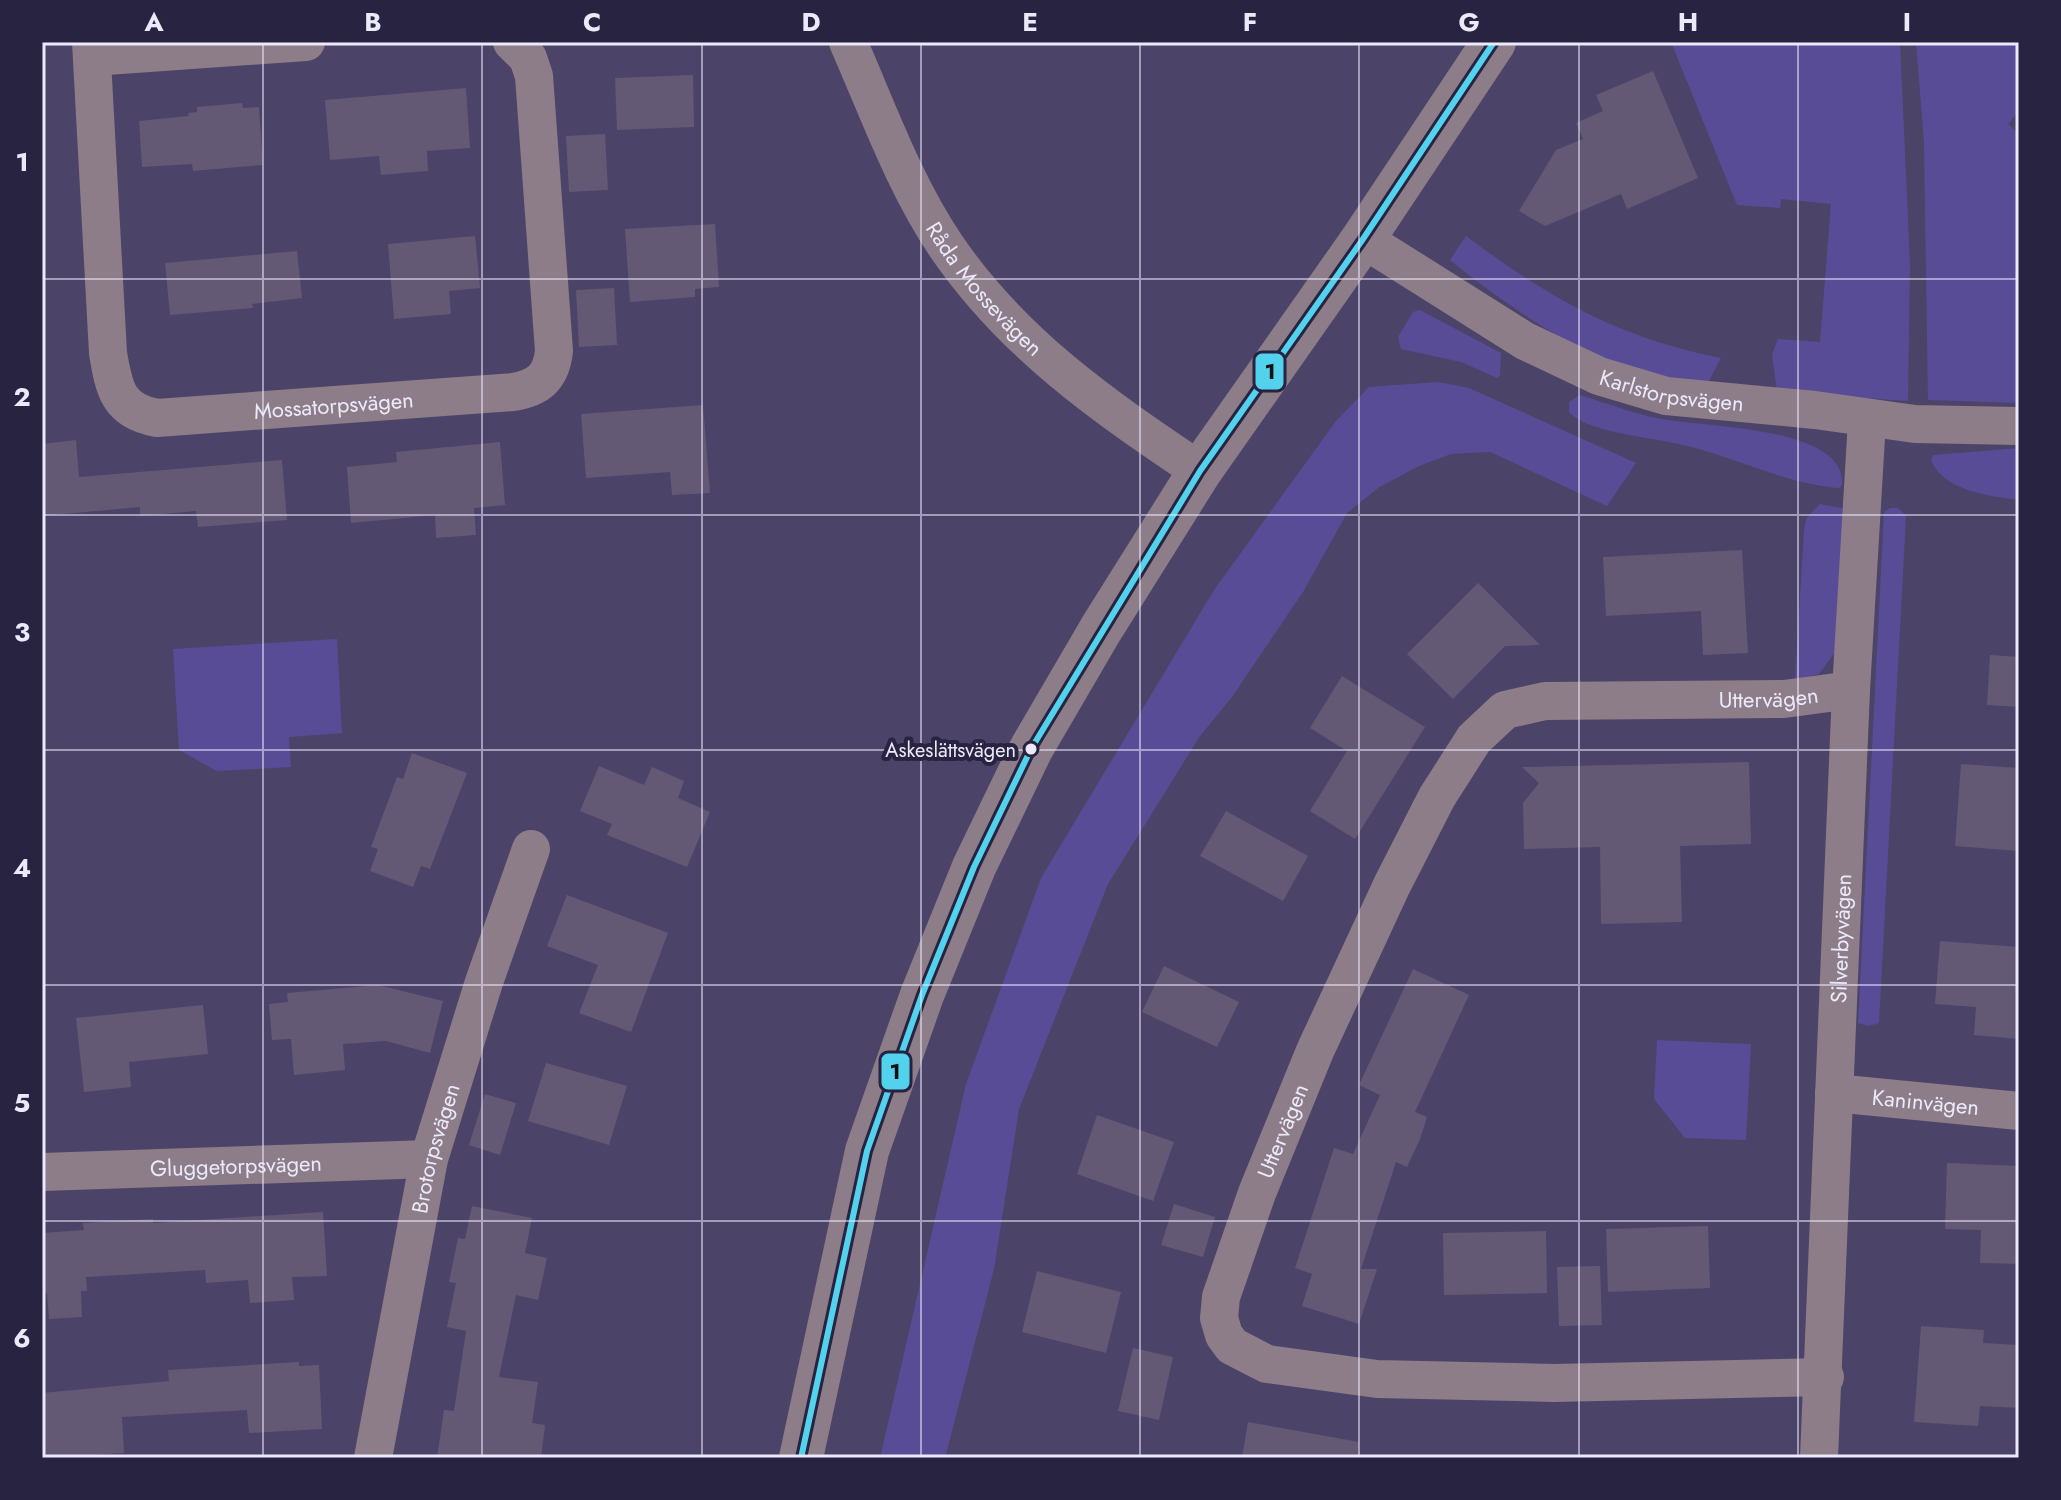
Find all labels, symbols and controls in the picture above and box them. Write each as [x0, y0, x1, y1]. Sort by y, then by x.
text: A [143, 3, 164, 41]
text: B [364, 3, 382, 41]
text: C [583, 3, 601, 41]
text: D [801, 3, 821, 41]
text: E [1022, 3, 1038, 41]
text: F [1243, 3, 1257, 41]
text: G [1458, 3, 1480, 41]
text: H [1678, 3, 1698, 41]
text: I [1903, 3, 1911, 41]
text: 1 [15, 143, 29, 181]
street label: Råda Mossevägen [918, 215, 1050, 363]
line badge: 1 [1254, 352, 1285, 391]
text: 1 [1264, 355, 1276, 387]
street label: Karlstorpsvägen [1596, 361, 1745, 419]
text: 2 [13, 378, 31, 416]
street label: Mossatorpsvägen [253, 383, 415, 427]
text: 3 [14, 613, 30, 651]
street label: Uttervägen [1719, 679, 1820, 716]
place label: Askeslättsvägen [885, 736, 1016, 765]
marker: Askeslättsvägen [1023, 741, 1039, 757]
text: 4 [13, 849, 31, 887]
street label: Silverbyvägen [1822, 873, 1859, 1004]
line badge: 1 [880, 1052, 911, 1091]
text: 1 [889, 1055, 901, 1087]
street label: Brotorpsvägen [403, 1079, 468, 1216]
street label: Uttervägen [1249, 1079, 1316, 1183]
street label: Kaninvägen [1870, 1081, 1981, 1123]
text: 5 [14, 1084, 30, 1122]
street label: Gluggetorpsvägen [149, 1147, 322, 1184]
text: 6 [13, 1319, 31, 1357]

